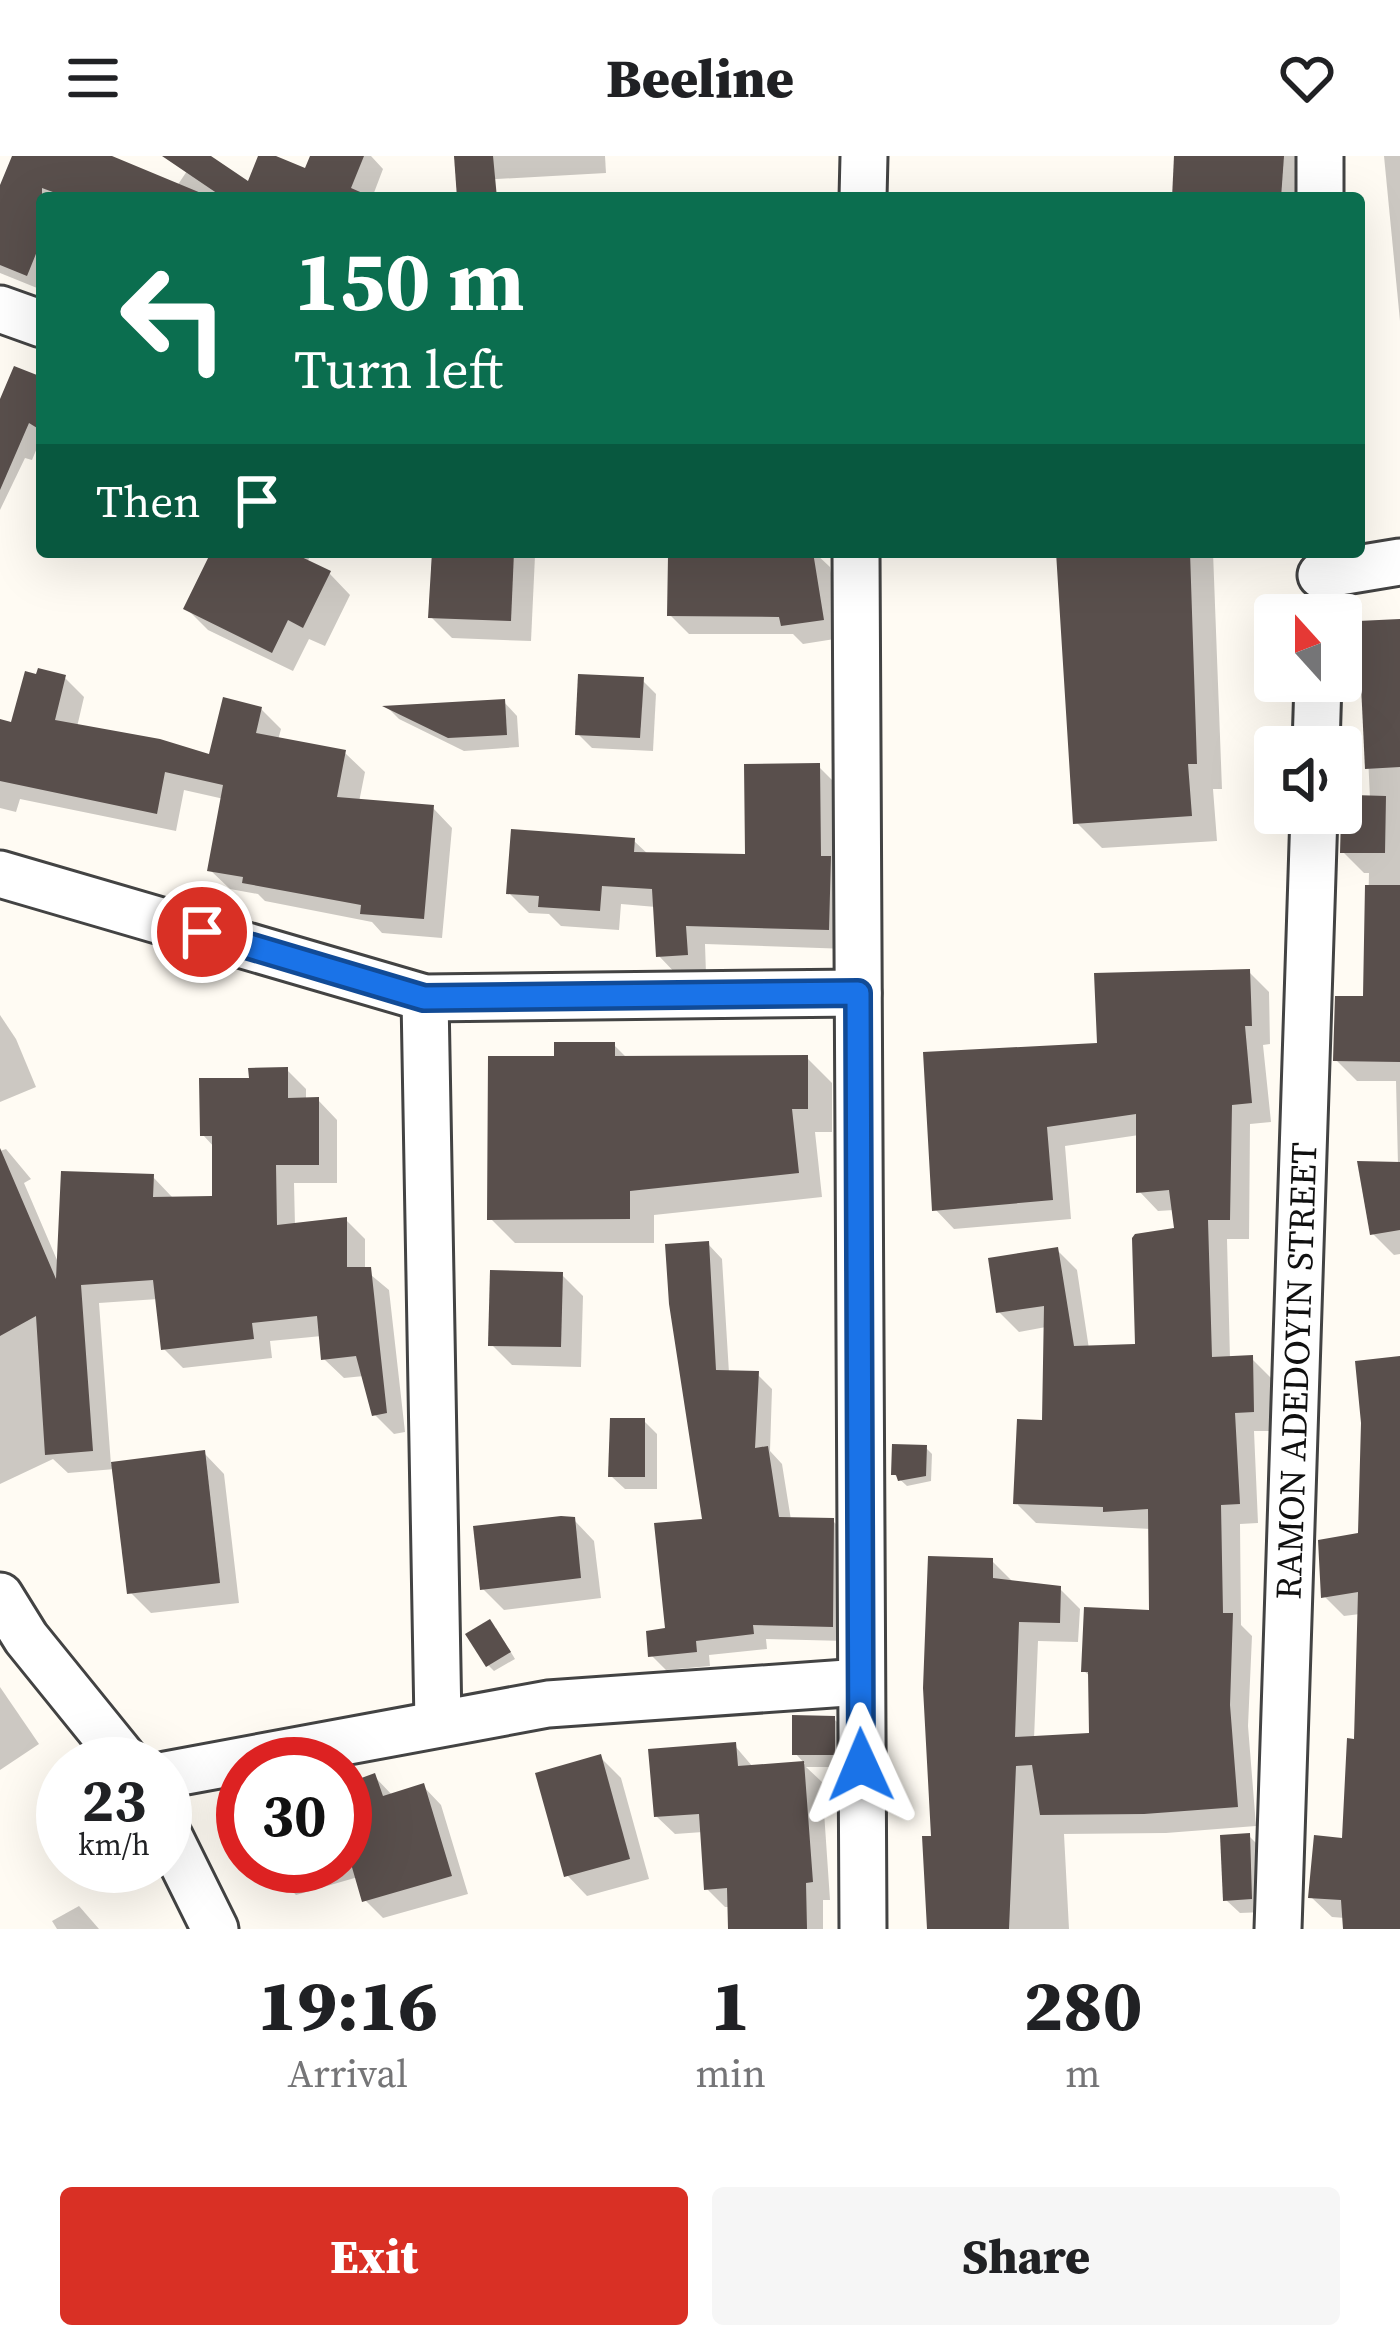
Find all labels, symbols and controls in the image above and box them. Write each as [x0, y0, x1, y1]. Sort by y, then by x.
text: Beeline [606, 41, 794, 115]
icon: menu [60, 45, 126, 111]
icon: heart [1274, 45, 1340, 111]
text: 150 m [294, 223, 525, 338]
icon: left [96, 240, 252, 396]
text: Turn left [294, 332, 503, 406]
icon: arrive [224, 468, 290, 534]
text: Then [96, 470, 200, 532]
north arrow [1254, 594, 1362, 702]
map controls [1254, 594, 1362, 834]
button: sound [1254, 726, 1362, 834]
pin [151, 881, 253, 983]
icon: arrive [169, 899, 235, 965]
street label: RAMON ADEDOYIN STREET [1264, 1141, 1328, 1601]
position arrow [798, 1702, 924, 1828]
speed limit sign: 30 [216, 1737, 372, 1893]
text: 23 [81, 1759, 147, 1841]
text: km/h [78, 1824, 150, 1865]
text: 19:16 [258, 1955, 438, 2054]
text: 1 [711, 1955, 750, 2054]
text: 280 [1023, 1955, 1142, 2054]
text: Arrival [287, 2047, 408, 2100]
text: min [695, 2047, 766, 2100]
text: m [1065, 2047, 1100, 2100]
button: Exit [60, 2187, 688, 2325]
button: Share [712, 2187, 1340, 2325]

